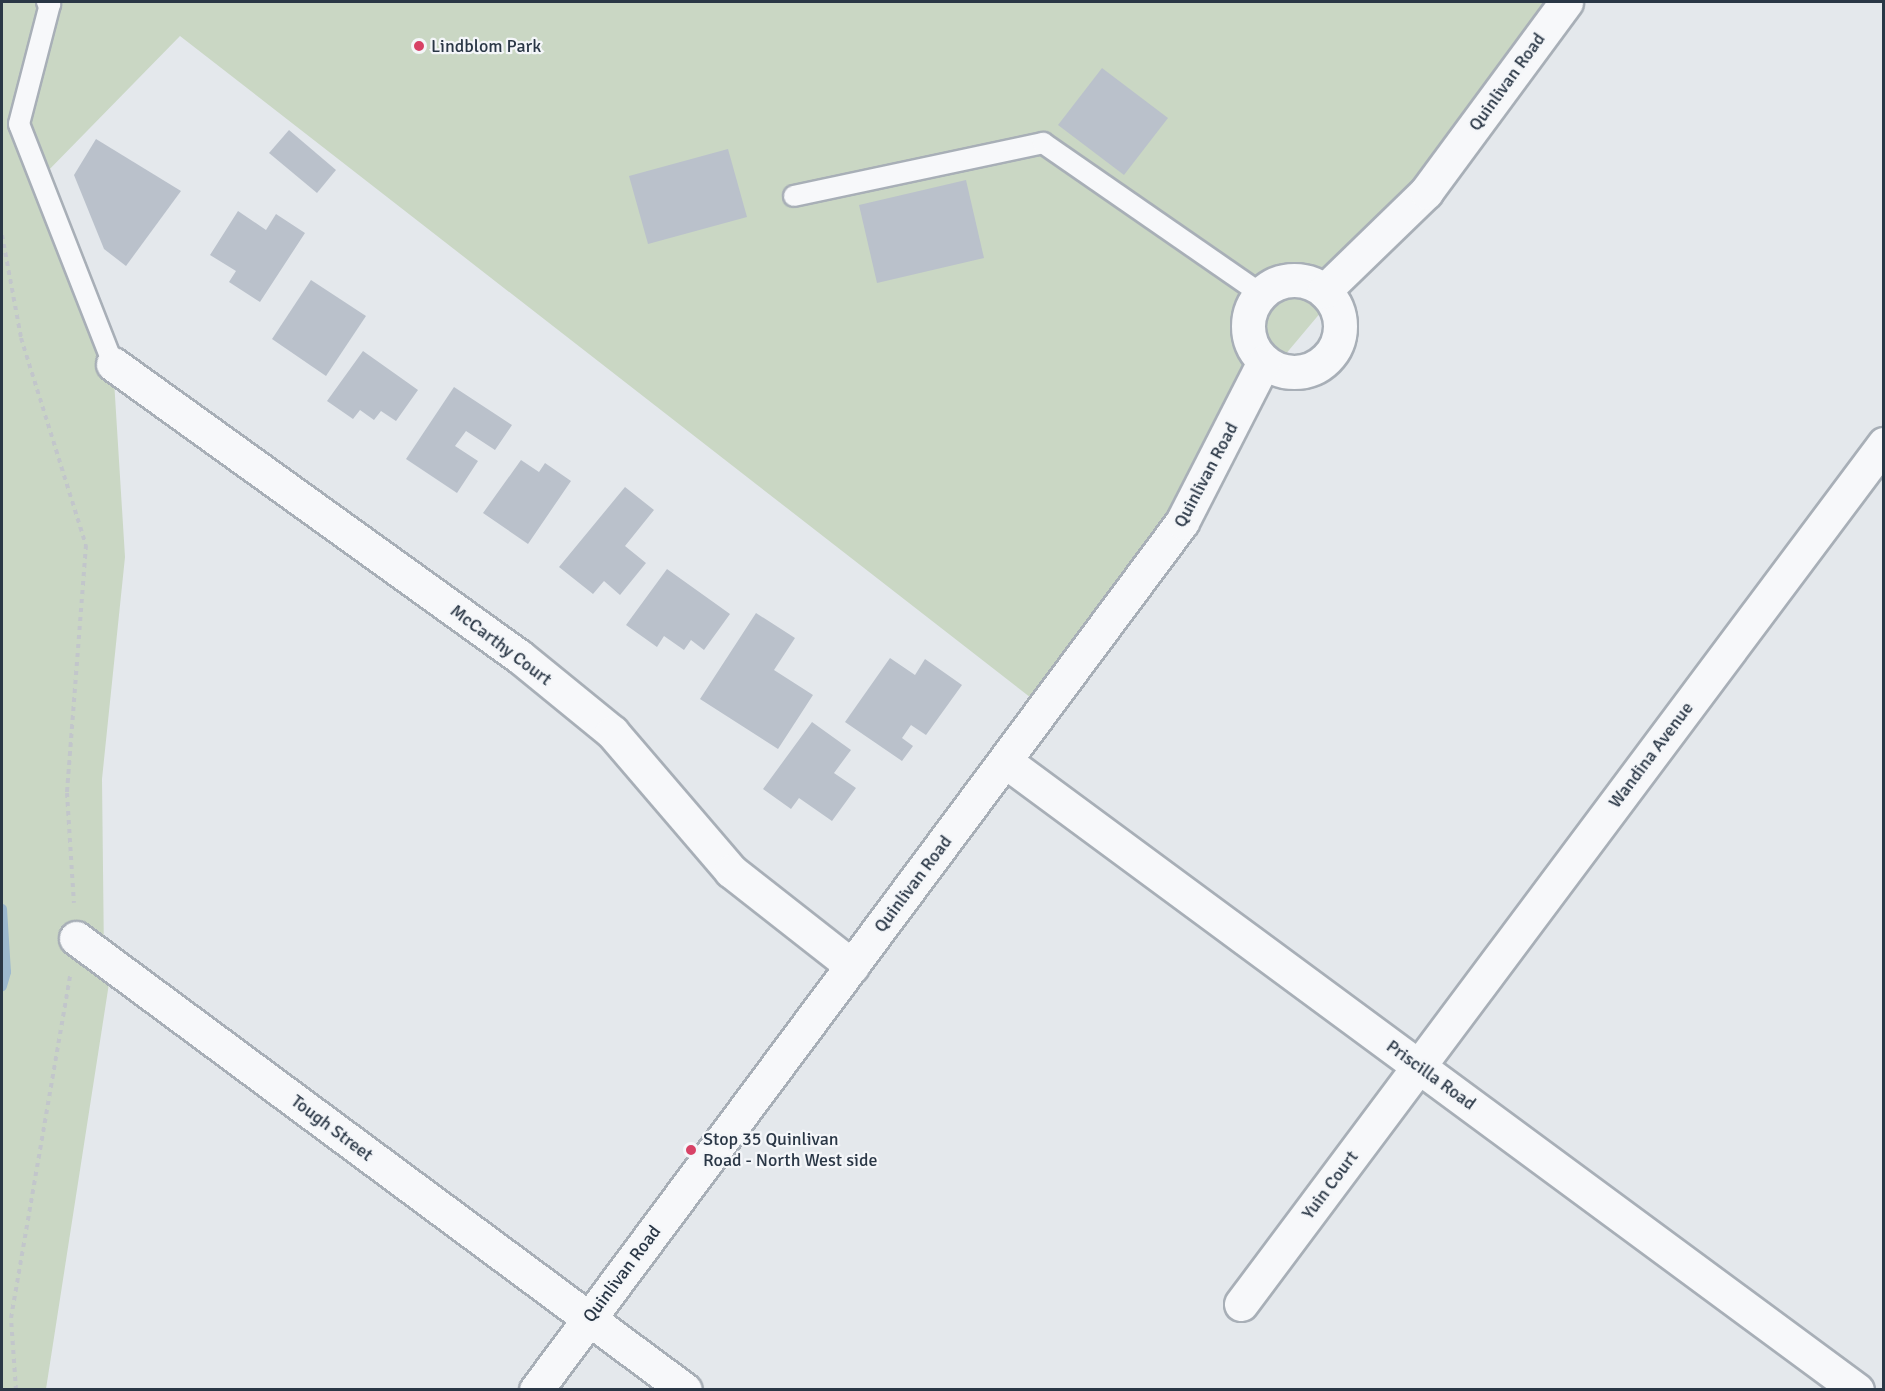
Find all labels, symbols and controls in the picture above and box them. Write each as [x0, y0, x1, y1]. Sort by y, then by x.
street label: Quinlivan Road [1464, 29, 1550, 135]
place label: Lindblom Park [431, 35, 541, 57]
marker: Lindblom Park [412, 39, 426, 53]
street label: Quinlivan Road [1169, 419, 1243, 531]
street label: McCarthy Court [446, 600, 556, 690]
street label: Wandina Avenue [1604, 698, 1698, 812]
street label: Quinlivan Road [870, 831, 956, 937]
street label: Priscilla Road [1382, 1035, 1480, 1115]
street label: Tough Street [287, 1090, 377, 1166]
place label: Stop 35 Quinlivan Road - North West side [703, 1129, 877, 1172]
marker: Stop 35 Quinlivan Road - North West side [684, 1143, 698, 1157]
street label: Yuin Court [1297, 1147, 1363, 1223]
street label: Quinlivan Road [579, 1221, 665, 1327]

